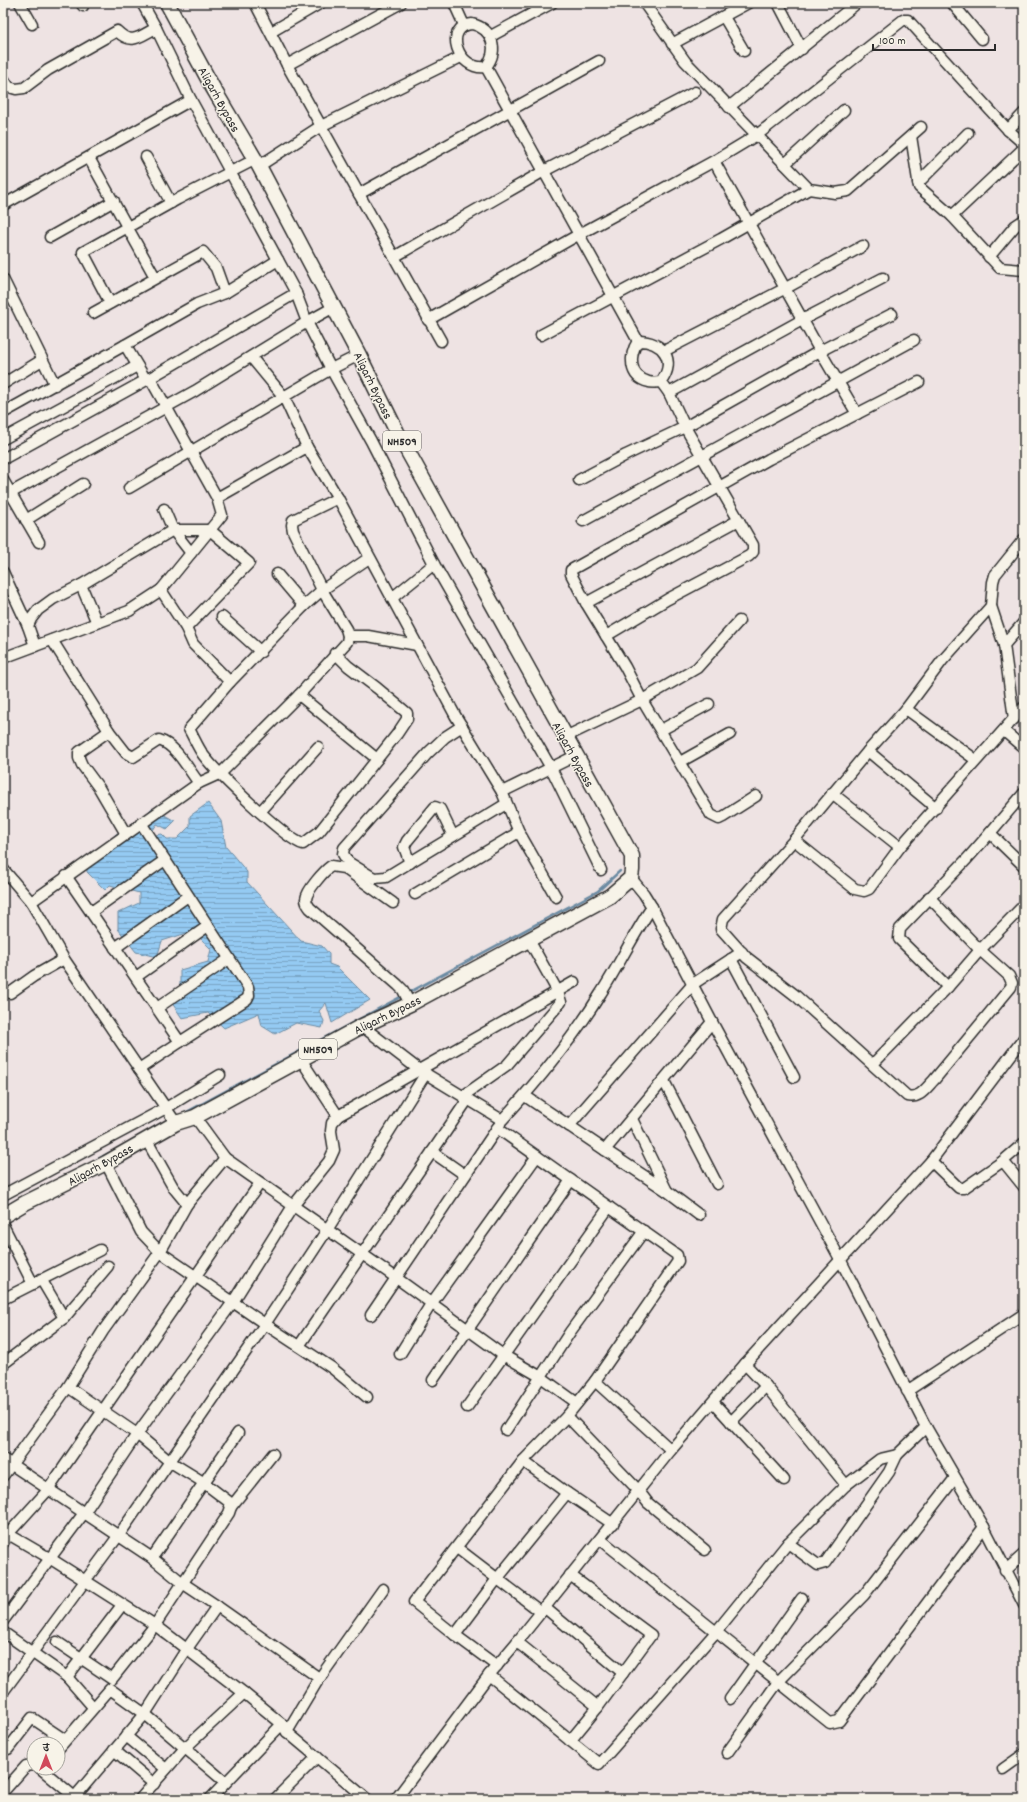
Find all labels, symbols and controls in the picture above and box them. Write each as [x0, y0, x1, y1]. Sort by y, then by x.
scale bar [873, 26, 995, 52]
text: 100 m [879, 33, 906, 50]
street label: Aligarh Bypass [192, 64, 244, 137]
street label: Aligarh Bypass [347, 349, 396, 423]
road number: NH509 [383, 431, 421, 451]
street label: Aligarh Bypass [546, 719, 598, 792]
street label: Aligarh Bypass [351, 992, 425, 1041]
road number: NH509 [299, 1039, 337, 1059]
street label: Aligarh Bypass [65, 1140, 138, 1192]
north arrow [26, 1736, 66, 1776]
text: उ [42, 1740, 50, 1756]

